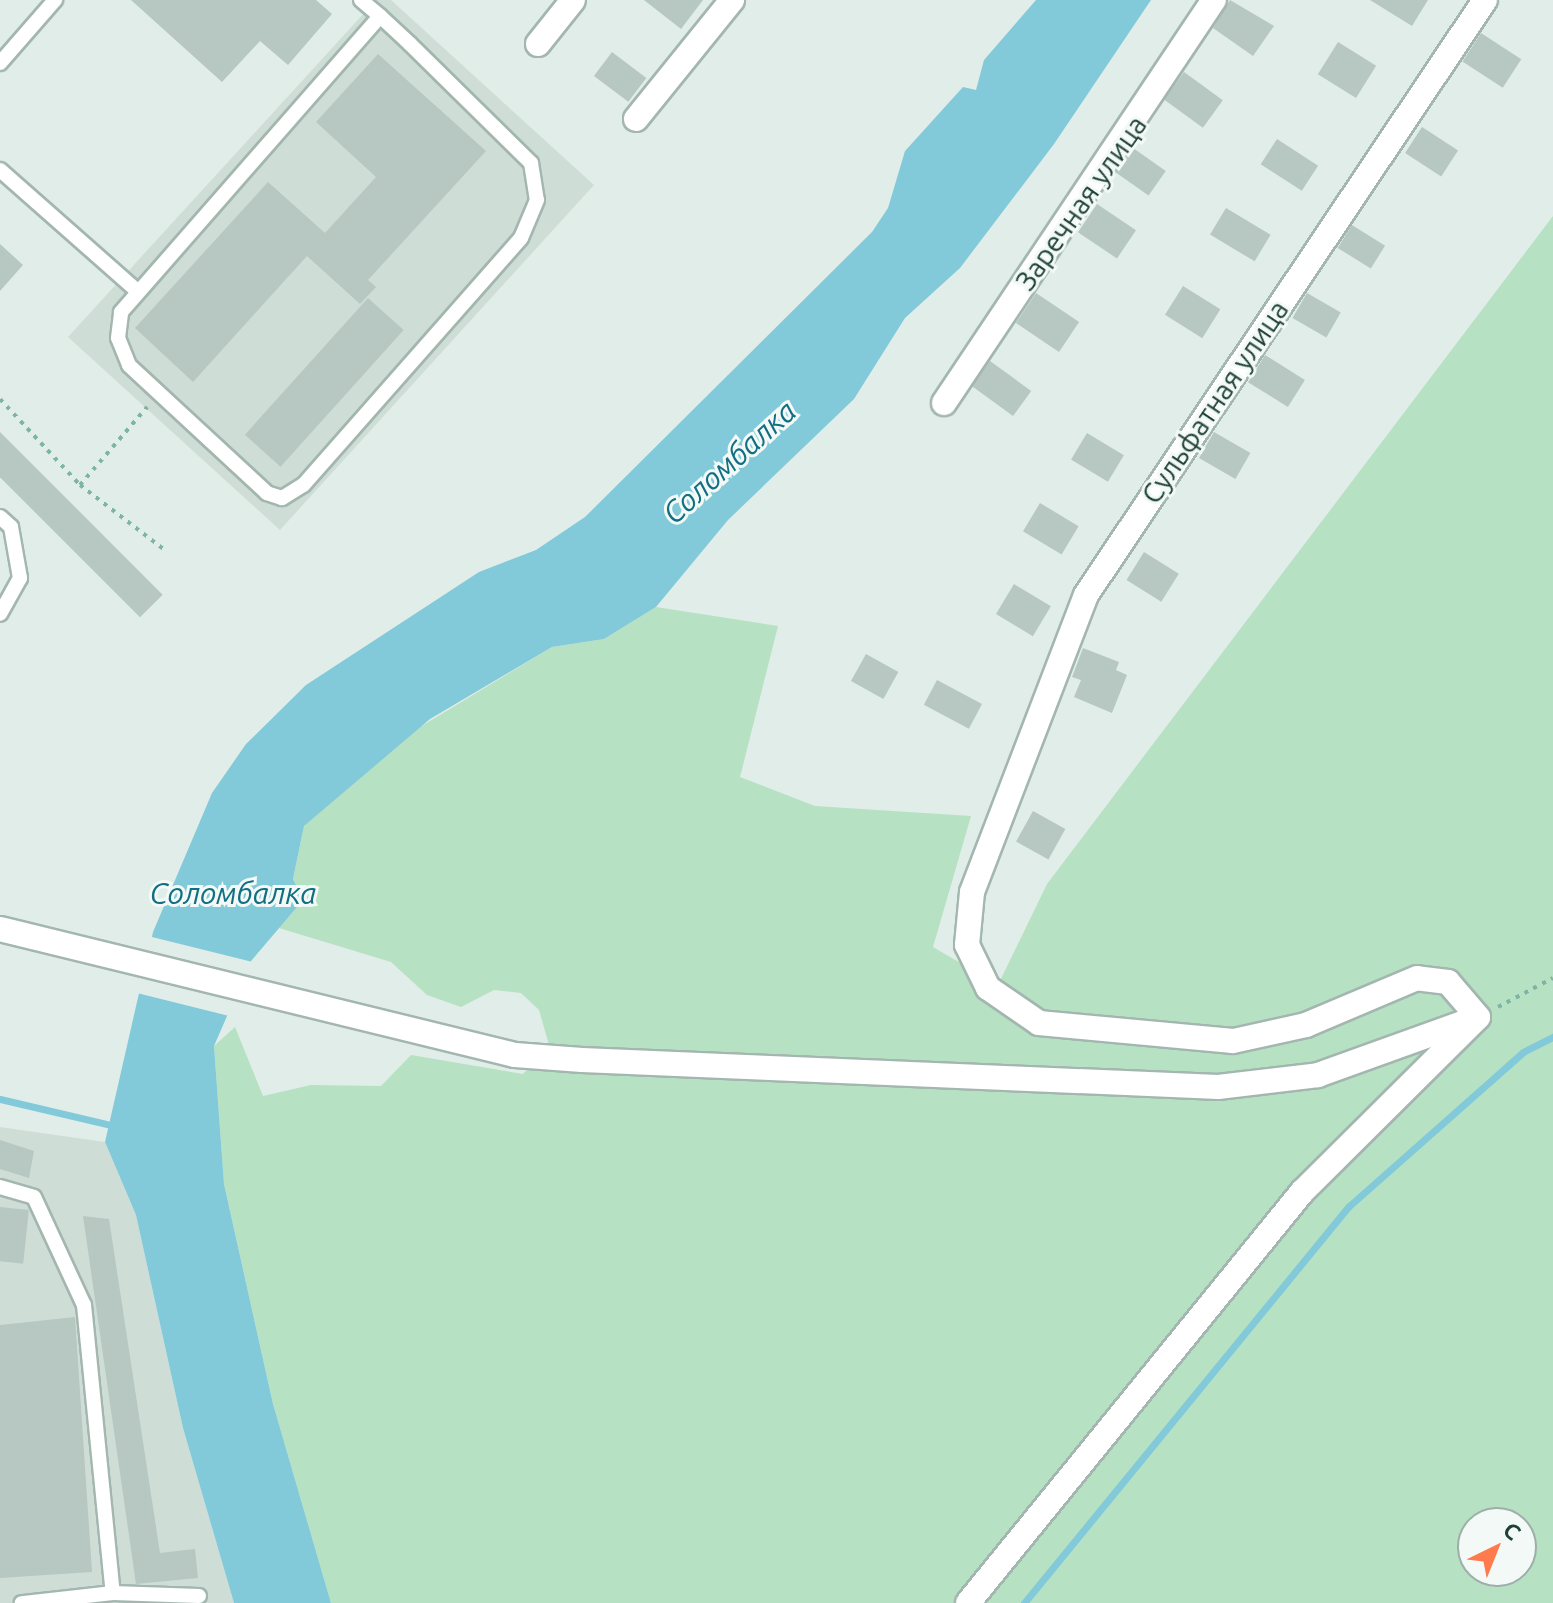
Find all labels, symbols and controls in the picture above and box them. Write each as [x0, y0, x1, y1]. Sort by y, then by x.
street label: Заречная улица [1008, 109, 1154, 297]
street label: Сульфатная улица [1135, 294, 1295, 510]
water label: Соломбалка [655, 393, 803, 531]
water label: Соломбалка [150, 875, 316, 911]
north arrow [1457, 1507, 1537, 1587]
text: С [1499, 1517, 1526, 1544]

